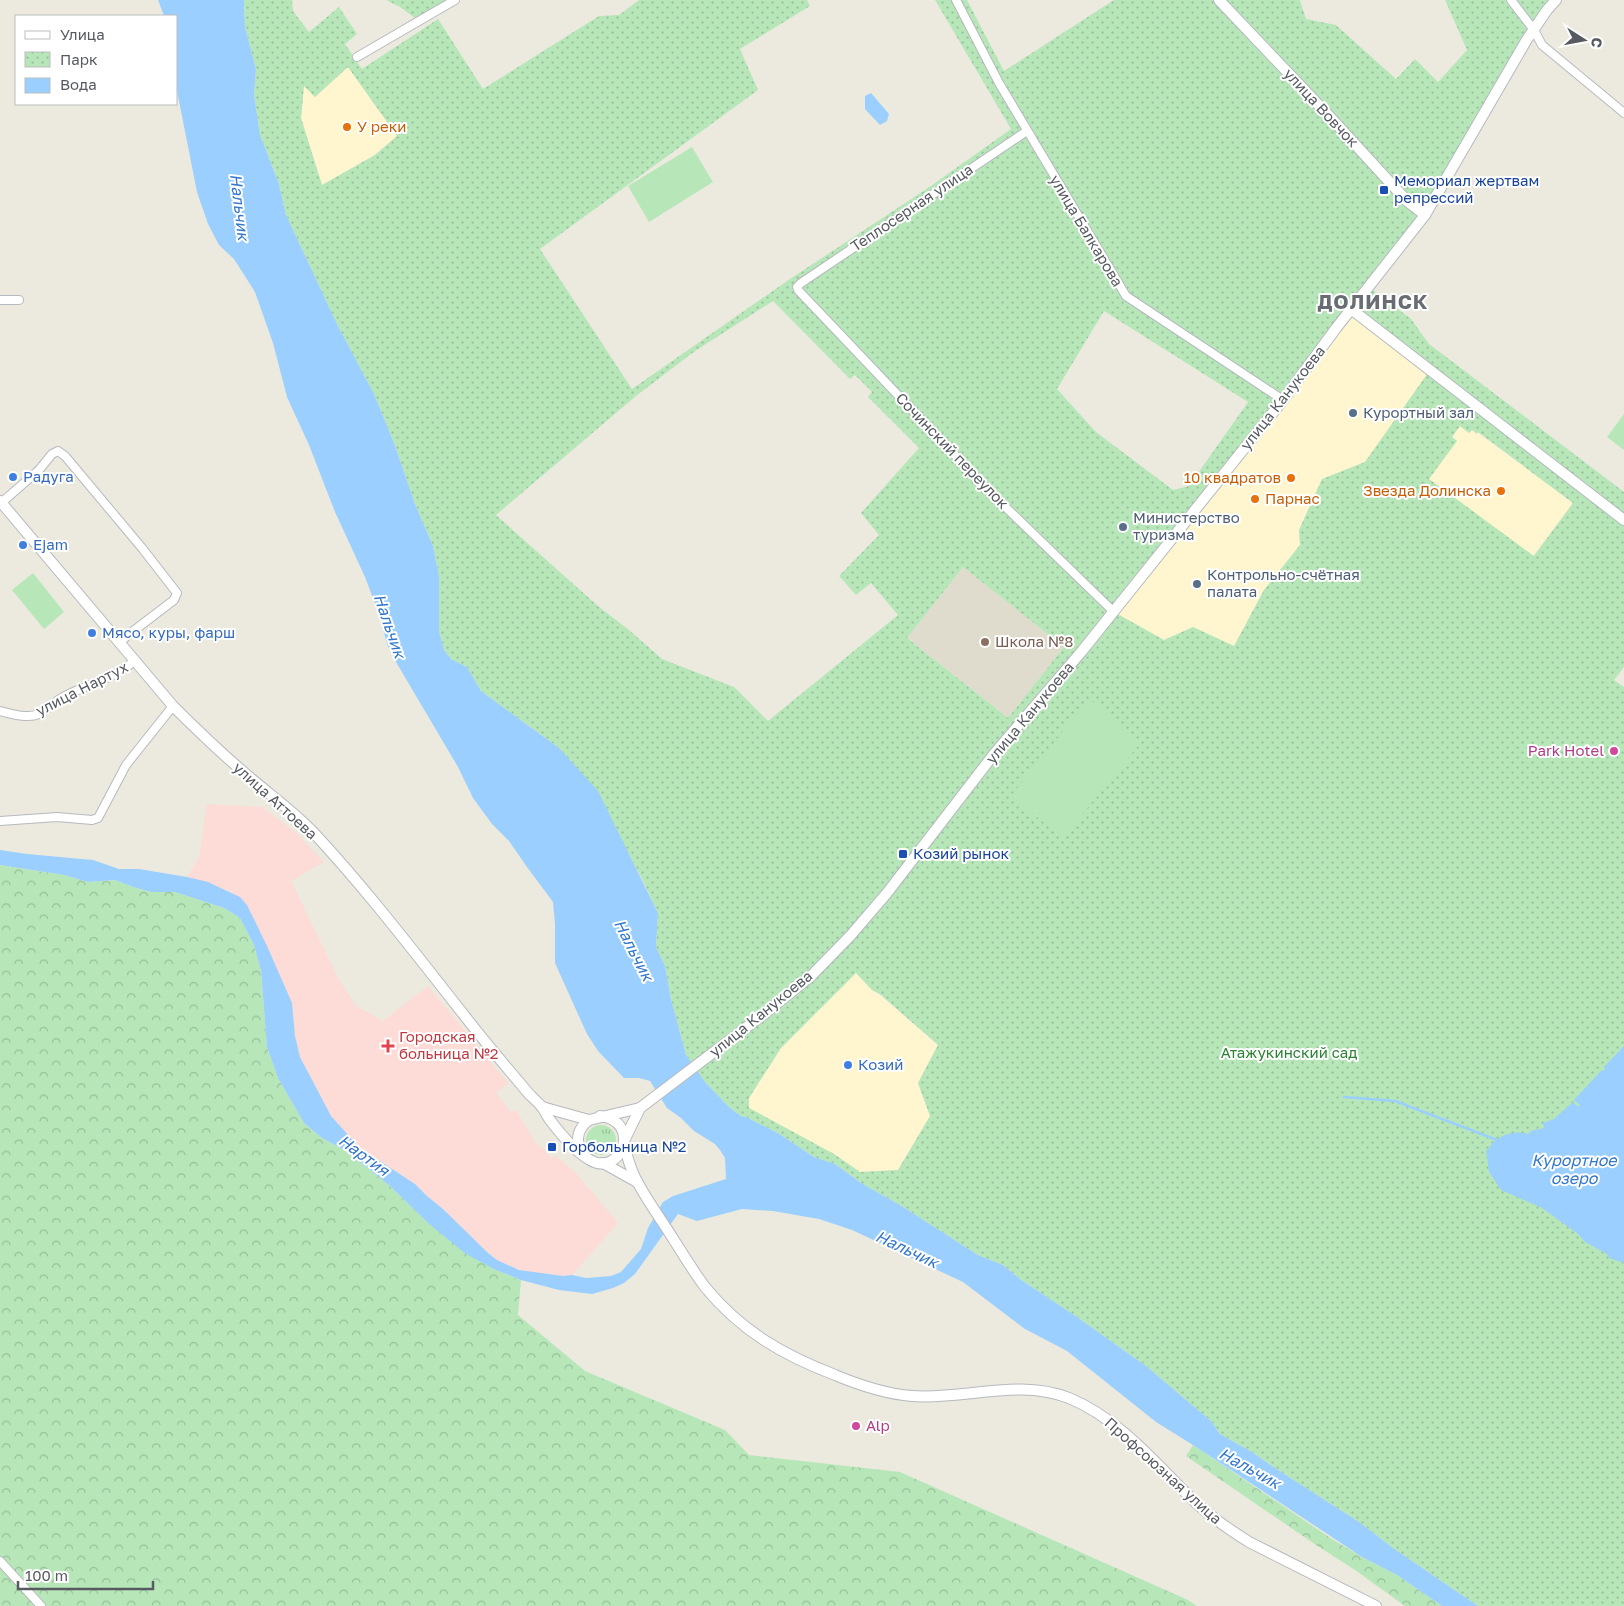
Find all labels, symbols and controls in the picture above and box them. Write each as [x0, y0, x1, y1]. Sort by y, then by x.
legend [15, 15, 178, 105]
north arrow [1559, 15, 1609, 65]
text: Улица [60, 25, 105, 43]
text: С [1588, 36, 1607, 49]
text: Парк [60, 50, 98, 68]
street label: улица Вовчок [1281, 64, 1363, 151]
text: Вода [60, 75, 97, 93]
place label: У реки [357, 117, 407, 135]
marker: У реки [341, 121, 353, 133]
street label: Теплосерная улица [847, 160, 976, 255]
street label: улица Балкарова [1046, 171, 1127, 290]
place label: Мемориал жертвам репрессий [1394, 171, 1539, 206]
water label: Нальчик [226, 173, 254, 243]
marker: Мемориал жертвам репрессий [1378, 184, 1390, 196]
district label: ДОЛИНСК [1317, 289, 1429, 313]
street label: улица Канукоева [1236, 342, 1328, 453]
street label: Сочинский переулок [893, 388, 1013, 512]
place label: Курортный зал [1363, 403, 1474, 421]
marker: Курортный зал [1347, 407, 1359, 419]
place label: Радуга [23, 467, 74, 485]
place label: 10 квадратов [1184, 468, 1281, 486]
marker: Радуга [7, 471, 19, 483]
marker: 10 квадратов [1285, 472, 1297, 484]
place label: Звезда Долинска [1363, 481, 1491, 499]
marker: Звезда Долинска [1495, 485, 1507, 497]
place label: Парнас [1265, 489, 1320, 507]
marker: Парнас [1249, 493, 1261, 505]
place label: Министерство туризма [1133, 508, 1240, 543]
marker: Министерство туризма [1117, 521, 1129, 533]
place label: Ejam [33, 535, 68, 553]
marker: Ejam [17, 539, 29, 551]
place label: Контрольно-счётная палата [1207, 565, 1360, 600]
marker: Контрольно-счётная палата [1191, 578, 1203, 590]
water label: Нальчик [370, 591, 411, 663]
place label: Мясо, куры, фарш [102, 623, 235, 641]
marker: Мясо, куры, фарш [86, 627, 98, 639]
place label: Школа №8 [995, 632, 1073, 650]
marker: Школа №8 [979, 636, 991, 648]
street label: улица Нартух [32, 657, 131, 719]
street label: улица Канукоева [982, 658, 1077, 767]
place label: Park Hotel [1528, 741, 1604, 759]
marker: Park Hotel [1608, 745, 1620, 757]
street label: улица Аттоева [230, 758, 321, 843]
place label: Козий рынок [913, 844, 1009, 862]
marker: Козий рынок [897, 848, 909, 860]
water label: Нальчик [610, 916, 659, 986]
street label: улица Канукоева [705, 966, 815, 1060]
place label: Городская больница №2 [399, 1027, 499, 1062]
marker: Городская больница №2 [381, 1039, 395, 1053]
park label: Атажукинский сад [1221, 1043, 1357, 1061]
place label: Козий [858, 1055, 903, 1073]
marker: Козий [842, 1059, 854, 1071]
water label: Нартия [335, 1130, 394, 1181]
place label: Горбольница №2 [562, 1137, 687, 1155]
marker: Горбольница №2 [546, 1141, 558, 1153]
water label: Курортное озеро [1531, 1150, 1618, 1188]
water label: Нальчик [872, 1226, 943, 1273]
street label: Профсоюзная улица [1101, 1413, 1226, 1528]
place label: Alp [866, 1416, 890, 1434]
marker: Alp [850, 1420, 862, 1432]
water label: Нальчик [1216, 1443, 1286, 1494]
scale bar [18, 1558, 152, 1590]
text: 100 m [25, 1566, 68, 1584]

